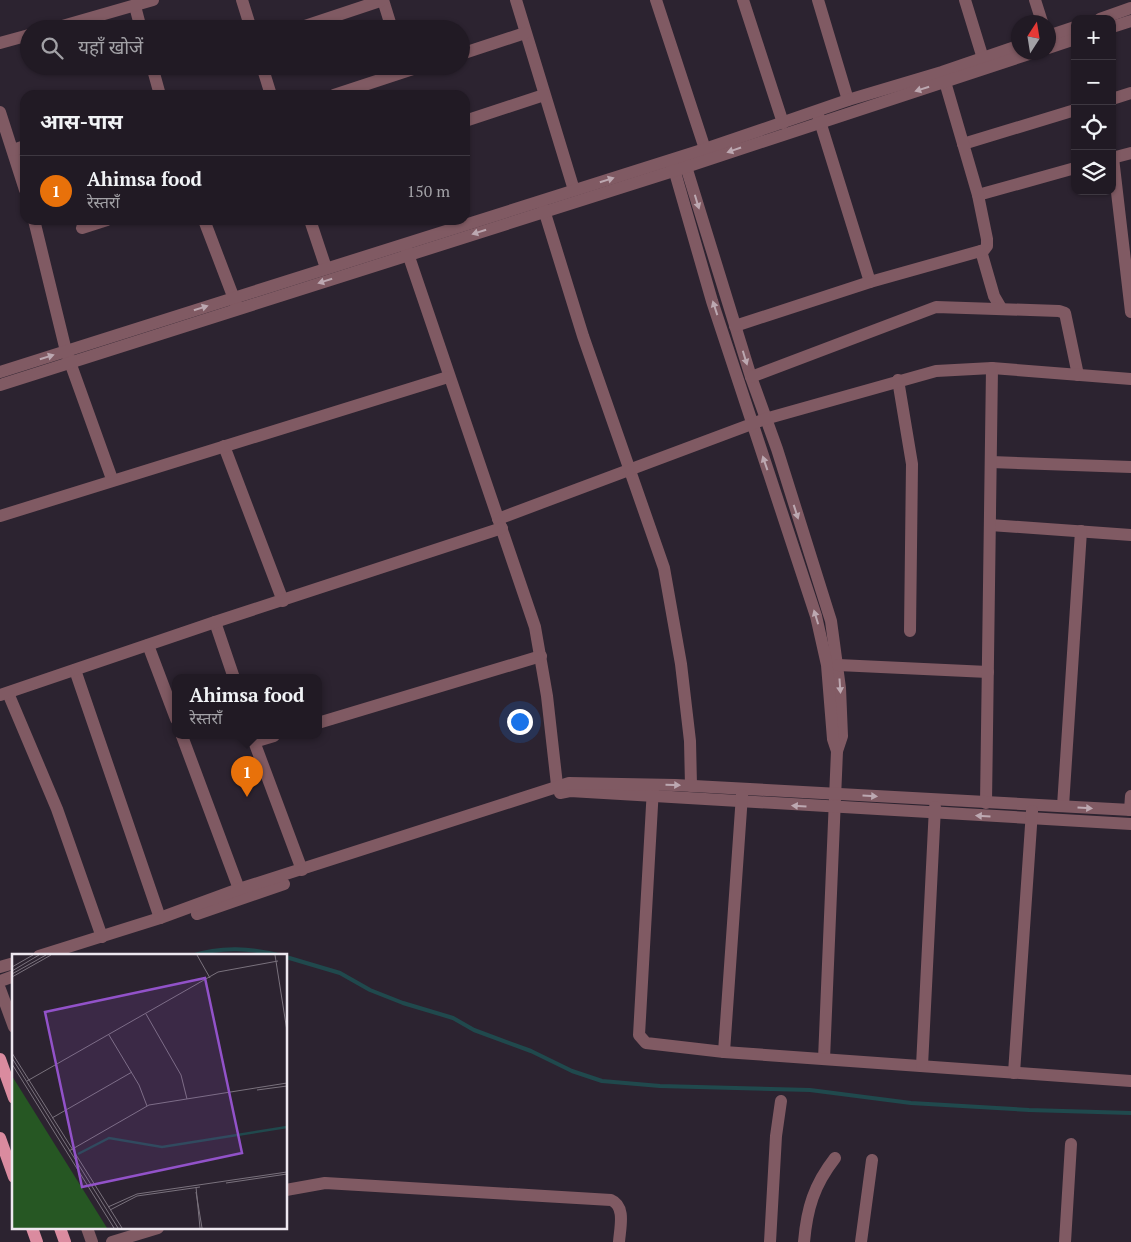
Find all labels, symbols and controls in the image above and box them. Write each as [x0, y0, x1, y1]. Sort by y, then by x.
north arrow [1011, 15, 1056, 60]
map controls [1071, 15, 1116, 195]
button: + [1071, 15, 1116, 60]
search box [20, 20, 470, 75]
icon: search [38, 34, 66, 62]
text: यहाँ खोजें [78, 34, 143, 59]
button: − [1071, 60, 1116, 105]
one-way arrow [914, 86, 929, 94]
button: locate [1071, 105, 1116, 150]
text: आस-पास [40, 107, 123, 135]
one-way arrow [726, 146, 741, 154]
button: layers [1071, 150, 1116, 195]
text: Ahimsa food [87, 166, 202, 191]
one-way arrow [599, 176, 614, 183]
text: 1 [51, 180, 61, 202]
text: 150 m [407, 180, 450, 202]
text: रेस्तराँ [87, 191, 120, 213]
one-way arrow [694, 195, 701, 210]
one-way arrow [472, 228, 487, 236]
one-way arrow [317, 278, 332, 285]
one-way arrow [710, 300, 718, 315]
one-way arrow [194, 303, 209, 311]
one-way arrow [742, 350, 749, 365]
one-way arrow [39, 353, 54, 361]
one-way arrow [760, 455, 768, 470]
one-way arrow [793, 504, 801, 519]
one-way arrow [811, 609, 819, 624]
popup [172, 674, 322, 739]
one-way arrow [836, 678, 844, 694]
text: Ahimsa food [190, 682, 304, 707]
text: रेस्तराँ [190, 707, 222, 729]
your location [507, 709, 533, 735]
pin: 1 [231, 756, 263, 797]
one-way arrow [665, 782, 681, 790]
one-way arrow [862, 793, 878, 801]
one-way arrow [790, 801, 806, 809]
one-way arrow [1077, 804, 1093, 812]
one-way arrow [975, 811, 991, 819]
inset map [12, 954, 288, 1230]

